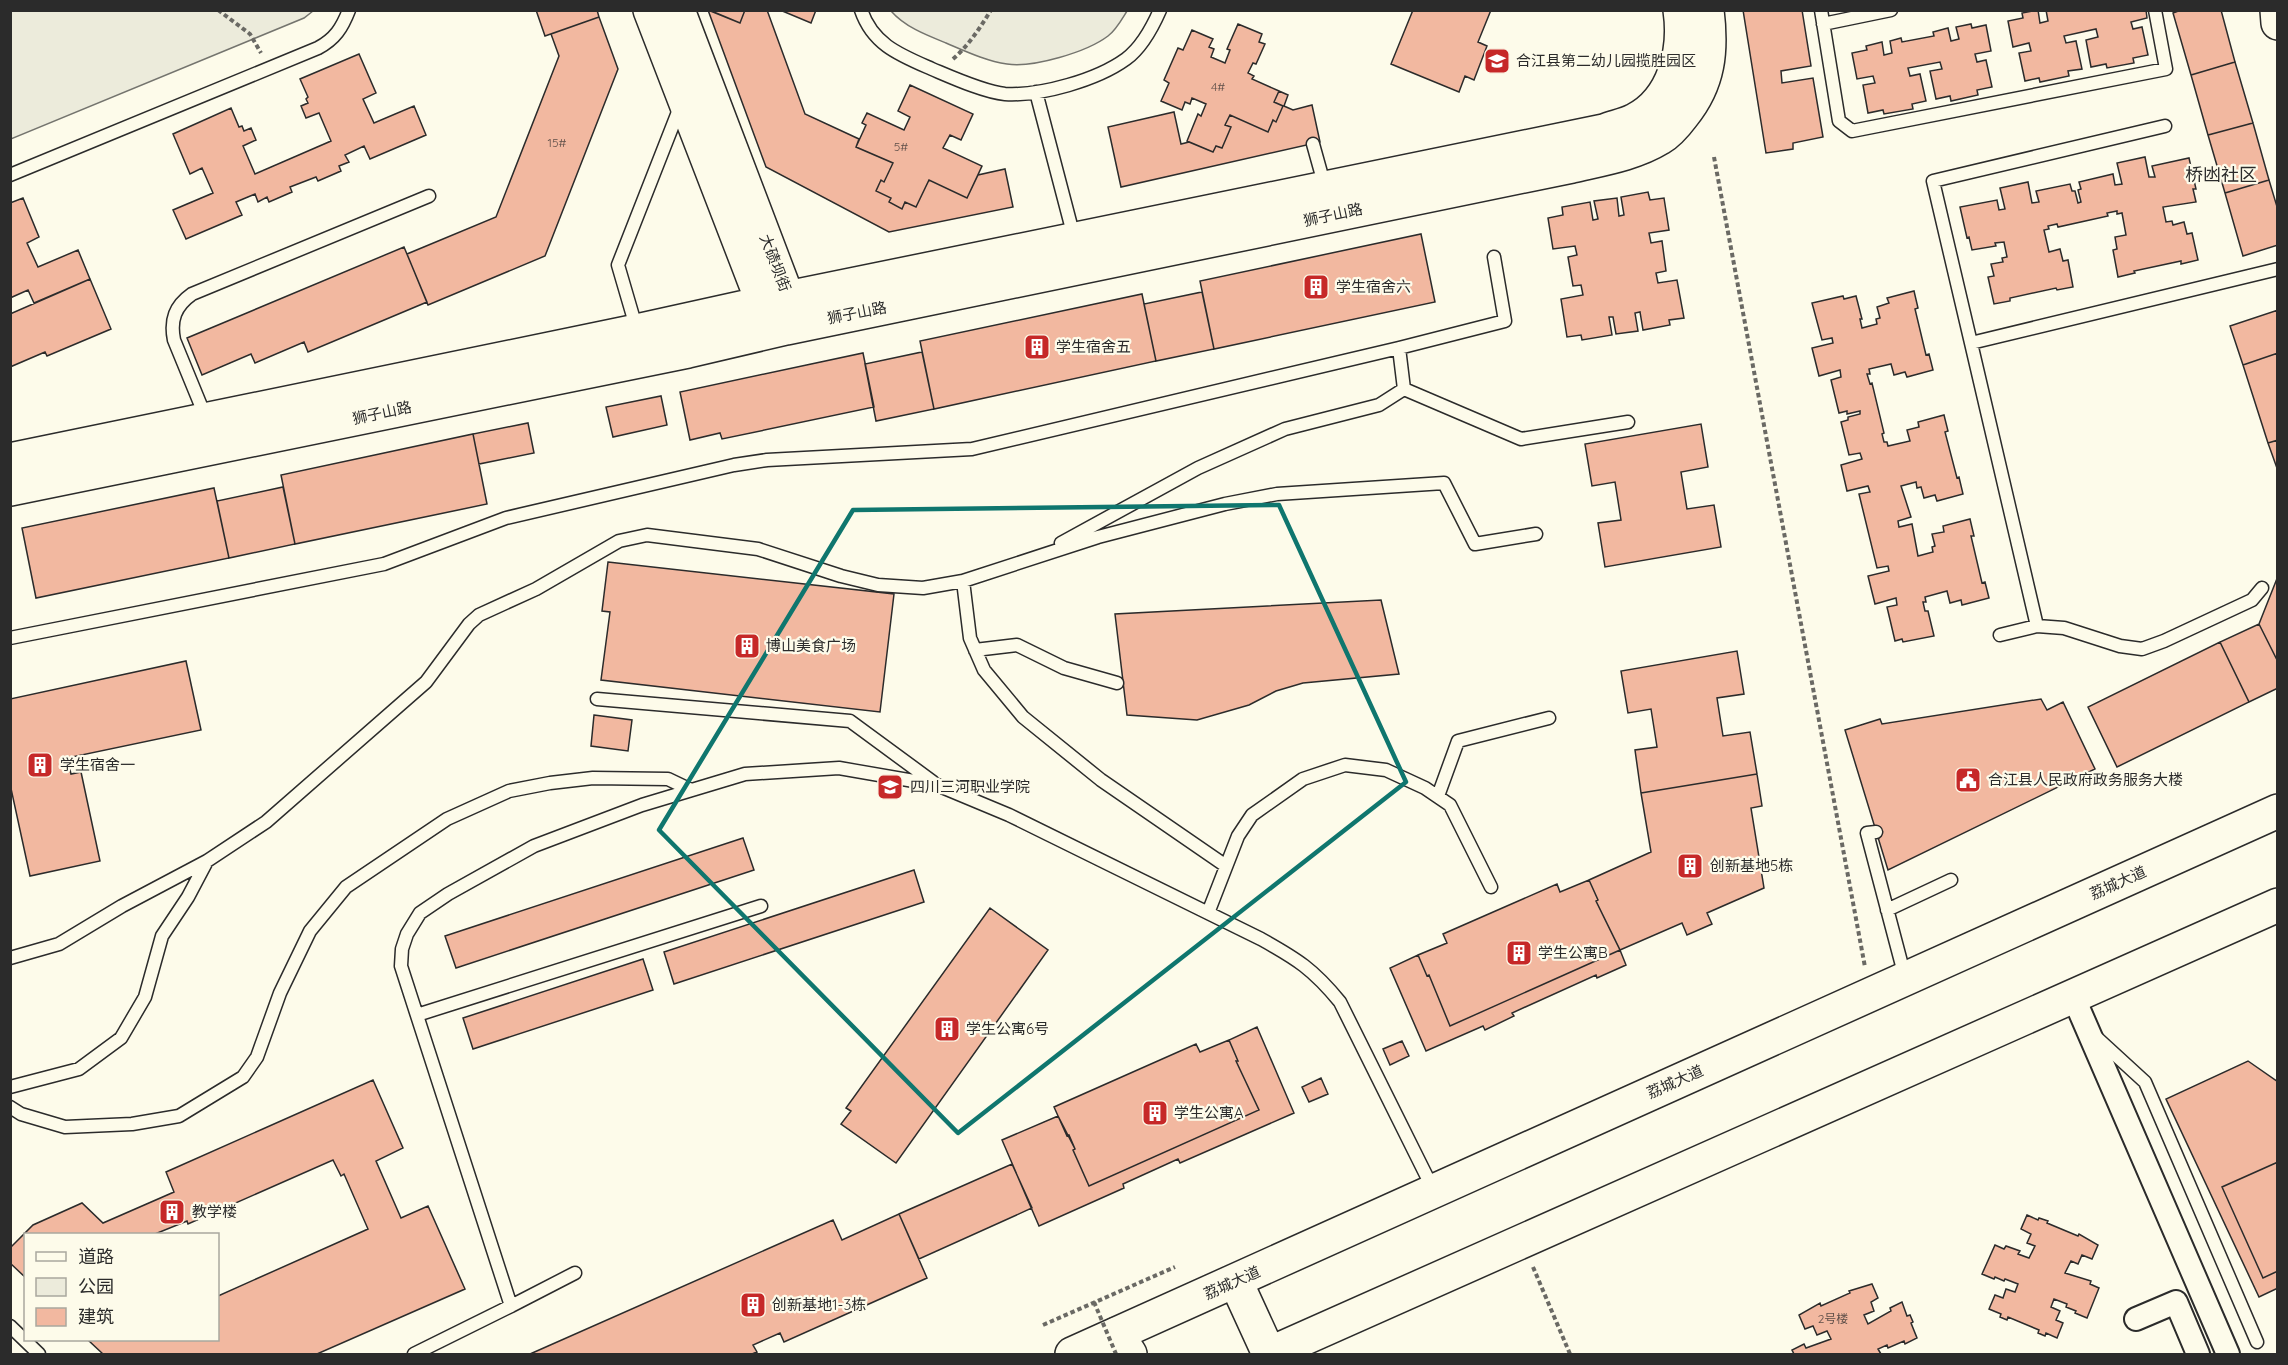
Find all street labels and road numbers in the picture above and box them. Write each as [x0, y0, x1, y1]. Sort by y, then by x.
street label: 狮子山路 [1302, 199, 1364, 230]
street label: 大碛坝街 [756, 231, 795, 294]
street label: 狮子山路 [826, 297, 888, 328]
street label: 狮子山路 [351, 397, 413, 428]
street label: 荔城大道 [2087, 862, 2149, 903]
street label: 荔城大道 [1644, 1061, 1706, 1102]
street label: 荔城大道 [1201, 1262, 1263, 1303]

